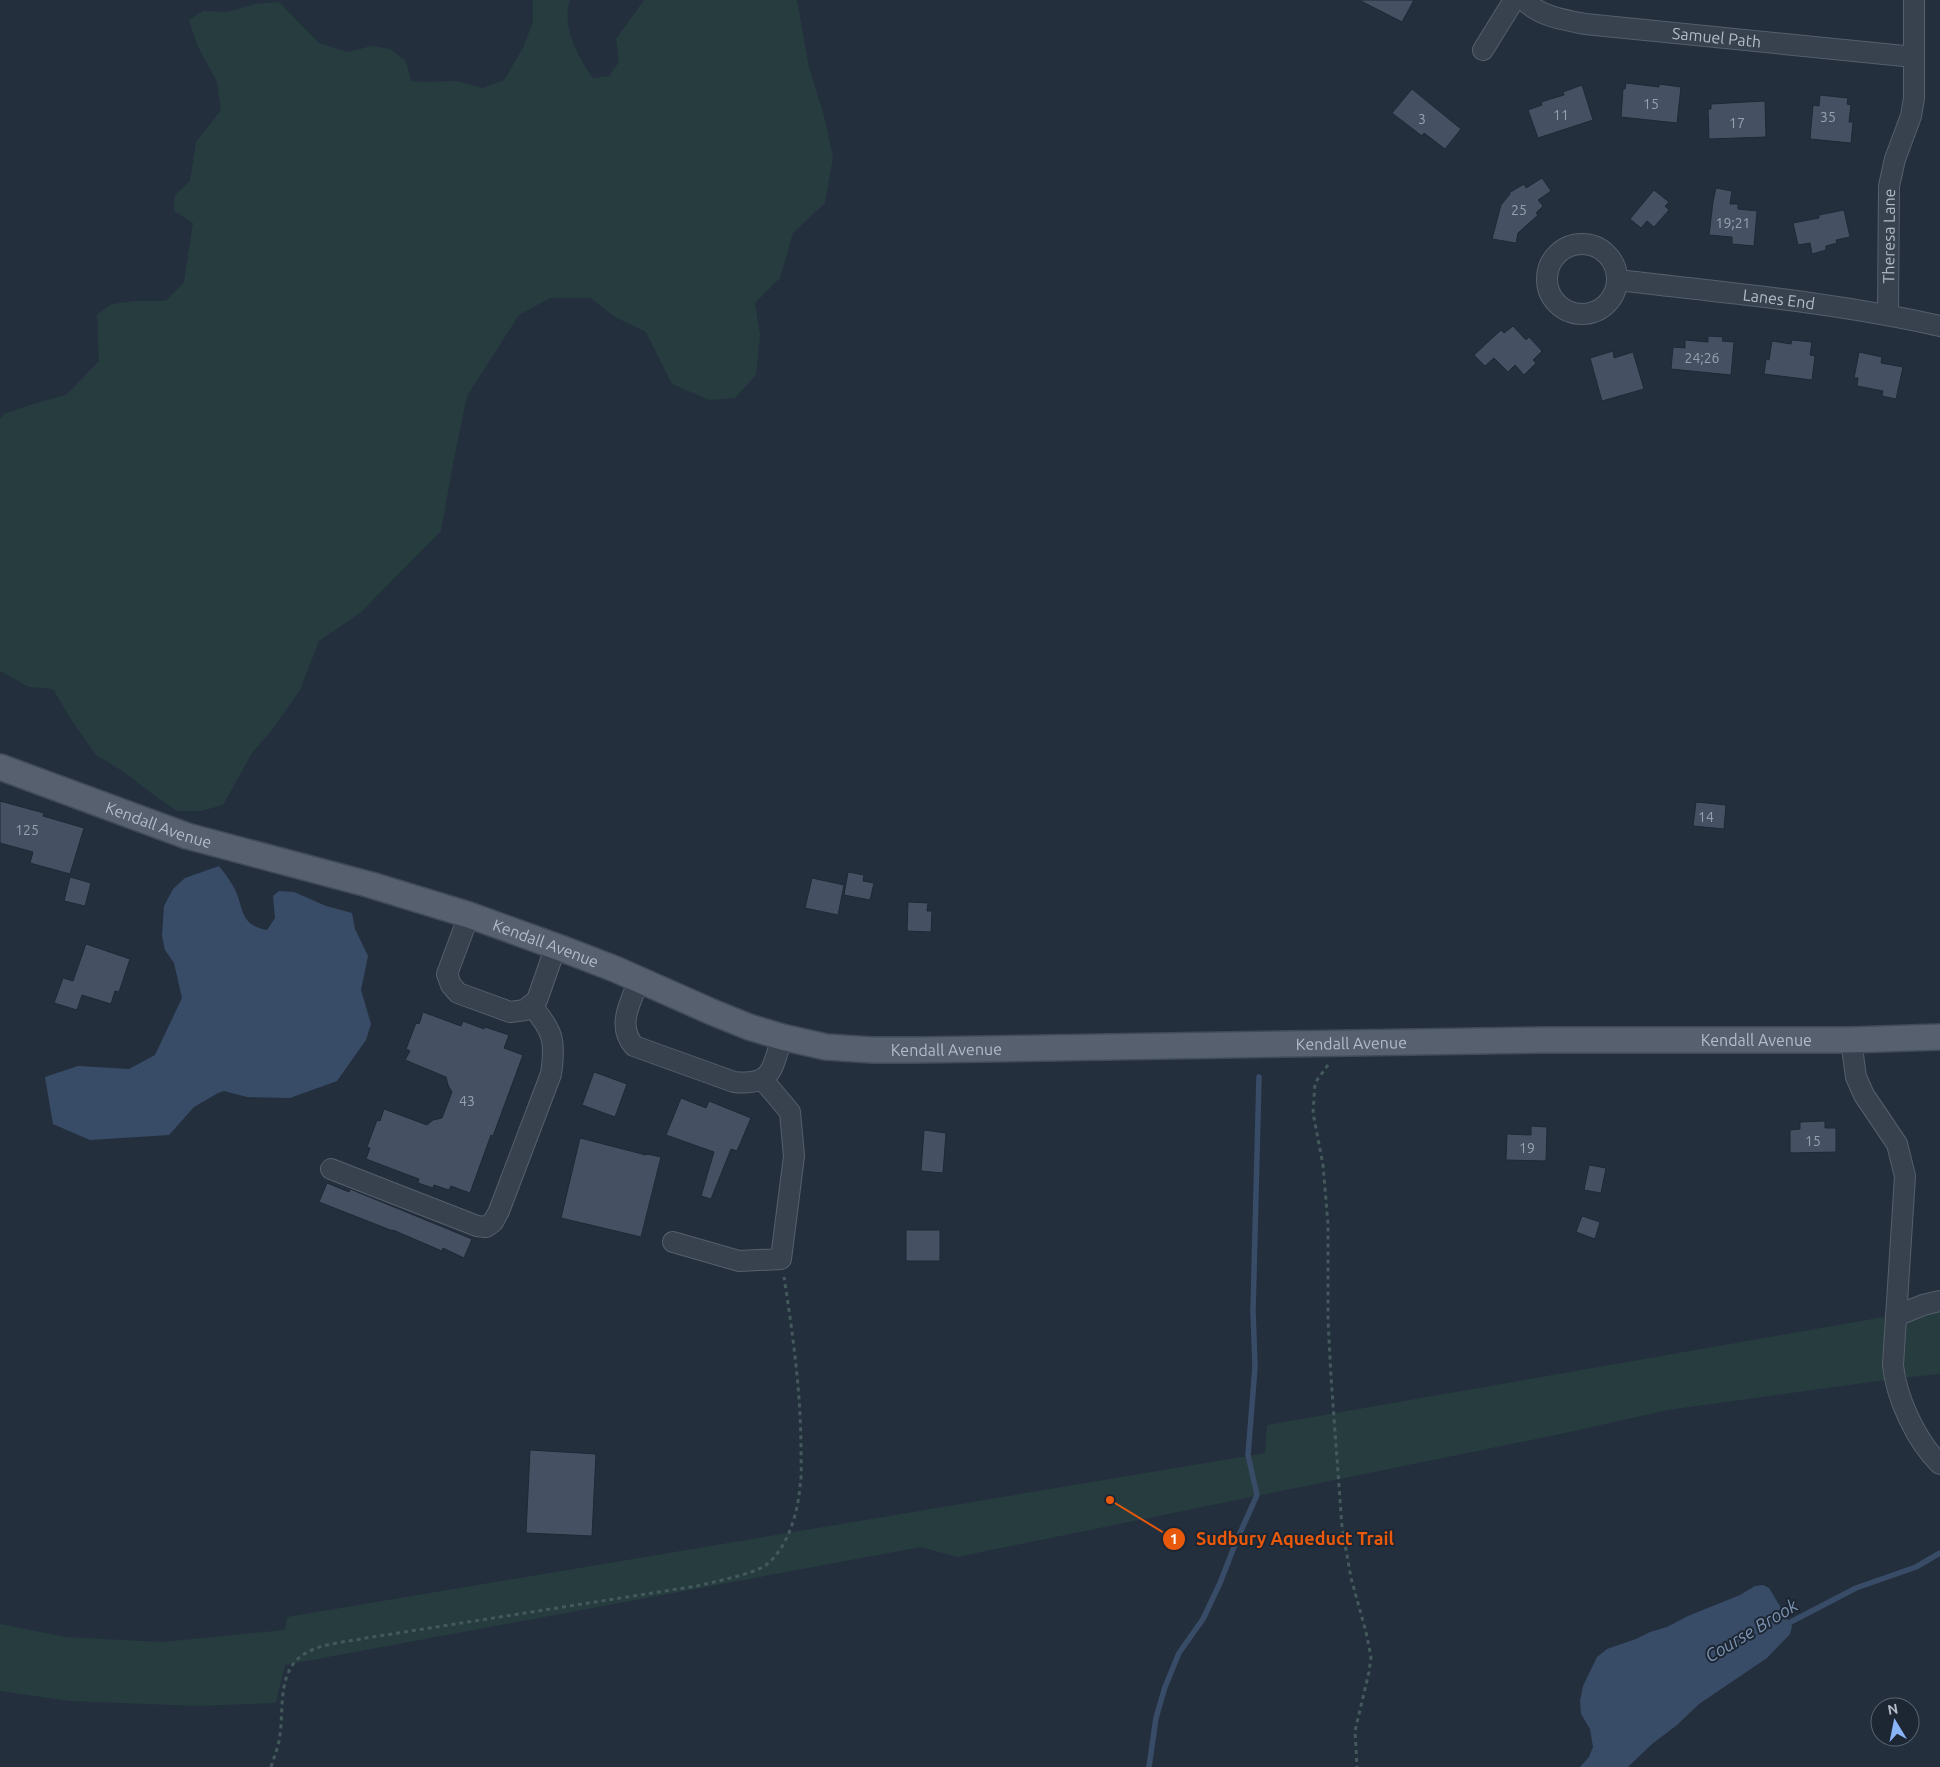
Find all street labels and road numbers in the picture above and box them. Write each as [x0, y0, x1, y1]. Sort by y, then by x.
street label: Samuel Path [1671, 24, 1762, 51]
street label: Theresa Lane [1879, 188, 1898, 284]
street label: Lanes End [1742, 285, 1816, 312]
street label: Kendall Avenue [103, 798, 214, 851]
street label: Kendall Avenue [491, 915, 601, 971]
street label: Kendall Avenue [1701, 1031, 1812, 1049]
street label: Kendall Avenue [1296, 1033, 1407, 1053]
street label: Kendall Avenue [891, 1040, 1002, 1059]

